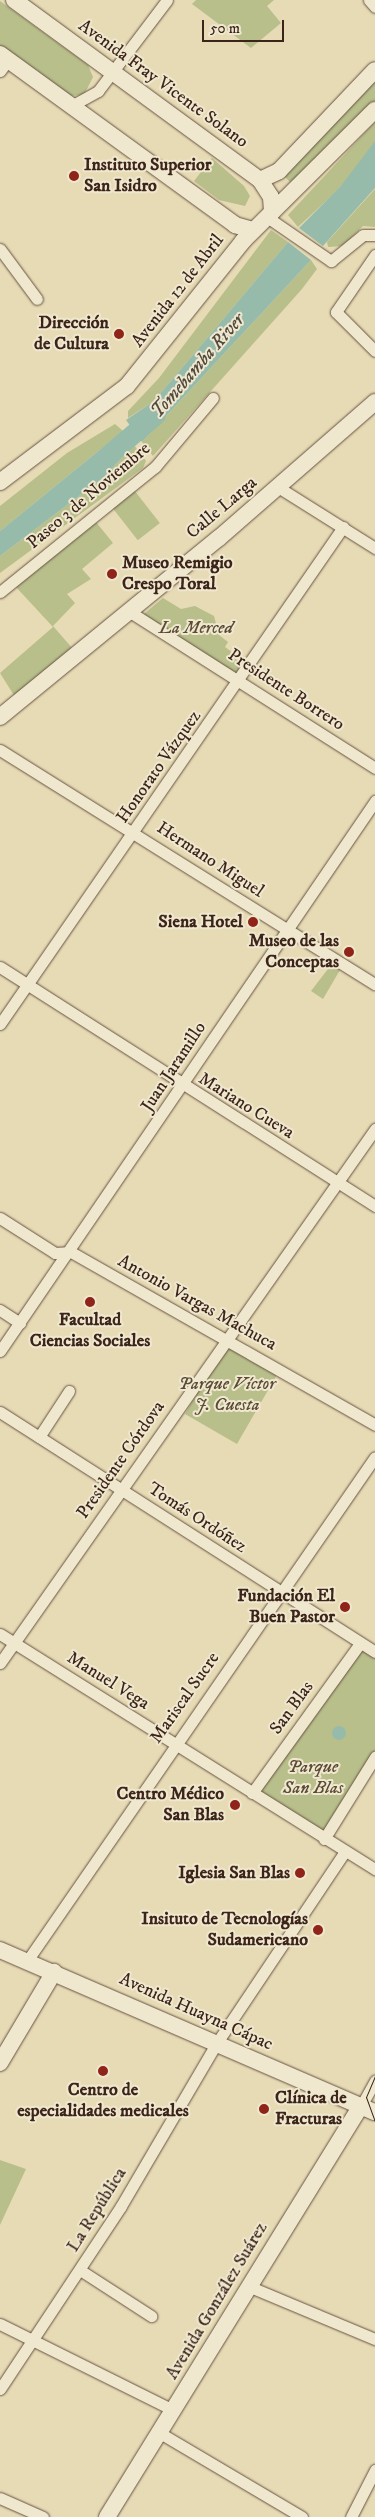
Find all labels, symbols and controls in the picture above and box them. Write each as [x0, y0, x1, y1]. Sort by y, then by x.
scale bar [205, 10, 288, 42]
street label: Avenida Fray Vicente Solano [74, 15, 252, 153]
text: 50 m [210, 19, 240, 38]
place label: Instituto Superior San Isidro [84, 155, 211, 198]
marker: Instituto Superior San Isidro [68, 170, 80, 182]
street label: Avenida 12 de Abril [127, 230, 229, 352]
water label: Tomebamba River [146, 309, 250, 423]
place label: Dirección de Cultura [34, 313, 109, 356]
marker: Dirección de Cultura [113, 328, 125, 340]
street label: Paseo 3 de Noviembre [23, 438, 155, 554]
street label: Calle Larga [182, 472, 262, 544]
place label: Museo Remigio Crespo Toral [122, 553, 233, 596]
marker: Museo Remigio Crespo Toral [106, 568, 118, 580]
park label: La Merced [159, 617, 233, 639]
street label: Presidente Borrero [224, 644, 348, 736]
street label: Honorato Vázquez [112, 706, 206, 828]
street label: Hermano Miguel [152, 817, 268, 903]
place label: Siena Hotel [158, 911, 243, 933]
marker: Siena Hotel [247, 916, 259, 928]
place label: Museo de las Conceptas [249, 931, 339, 974]
marker: Museo de las Conceptas [343, 946, 355, 958]
street label: Juan Jaramillo [137, 1018, 211, 1116]
street label: Mariano Cueva [194, 1068, 298, 1144]
street label: Antonio Vargas Machuca [114, 1250, 280, 1356]
marker: Facultad Ciencias Sociales [84, 1296, 96, 1308]
place label: Facultad Ciencias Sociales [30, 1310, 150, 1352]
park label: Parque Víctor J. Cuesta [178, 1374, 276, 1416]
street label: Presidente Córdova [72, 1397, 170, 1523]
street label: Tomás Ordóñez [144, 1478, 250, 1558]
place label: Fundación El Buen Pastor [237, 1586, 335, 1628]
marker: Fundación El Buen Pastor [339, 1601, 351, 1613]
street label: Manuel Vega [63, 1647, 153, 1715]
street label: Mariscal Sucre [146, 1648, 224, 1748]
street label: San Blas [265, 1677, 319, 1739]
park label: Parque San Blas [283, 1757, 343, 1800]
place label: Centro Médico San Blas [116, 1784, 224, 1826]
marker: Centro Médico San Blas [228, 1798, 242, 1812]
place label: Iglesia San Blas [178, 1862, 290, 1884]
marker: Iglesia San Blas [294, 1867, 306, 1879]
place label: Insituto de Tecnologías Sudamericano [141, 1909, 308, 1952]
marker: Insituto de Tecnologías Sudamericano [312, 1924, 324, 1936]
street label: Avenida Huayna Cápac [116, 1968, 276, 2056]
marker: Centro de especialidades medicales [96, 2064, 110, 2078]
place label: Centro de especialidades medicales [17, 2080, 189, 2122]
place label: Clínica de Fracturas [275, 2088, 347, 2130]
marker: Clínica de Fracturas [257, 2102, 271, 2116]
street label: La República [63, 2164, 131, 2256]
street label: Avenida González Suárez [162, 2219, 272, 2383]

